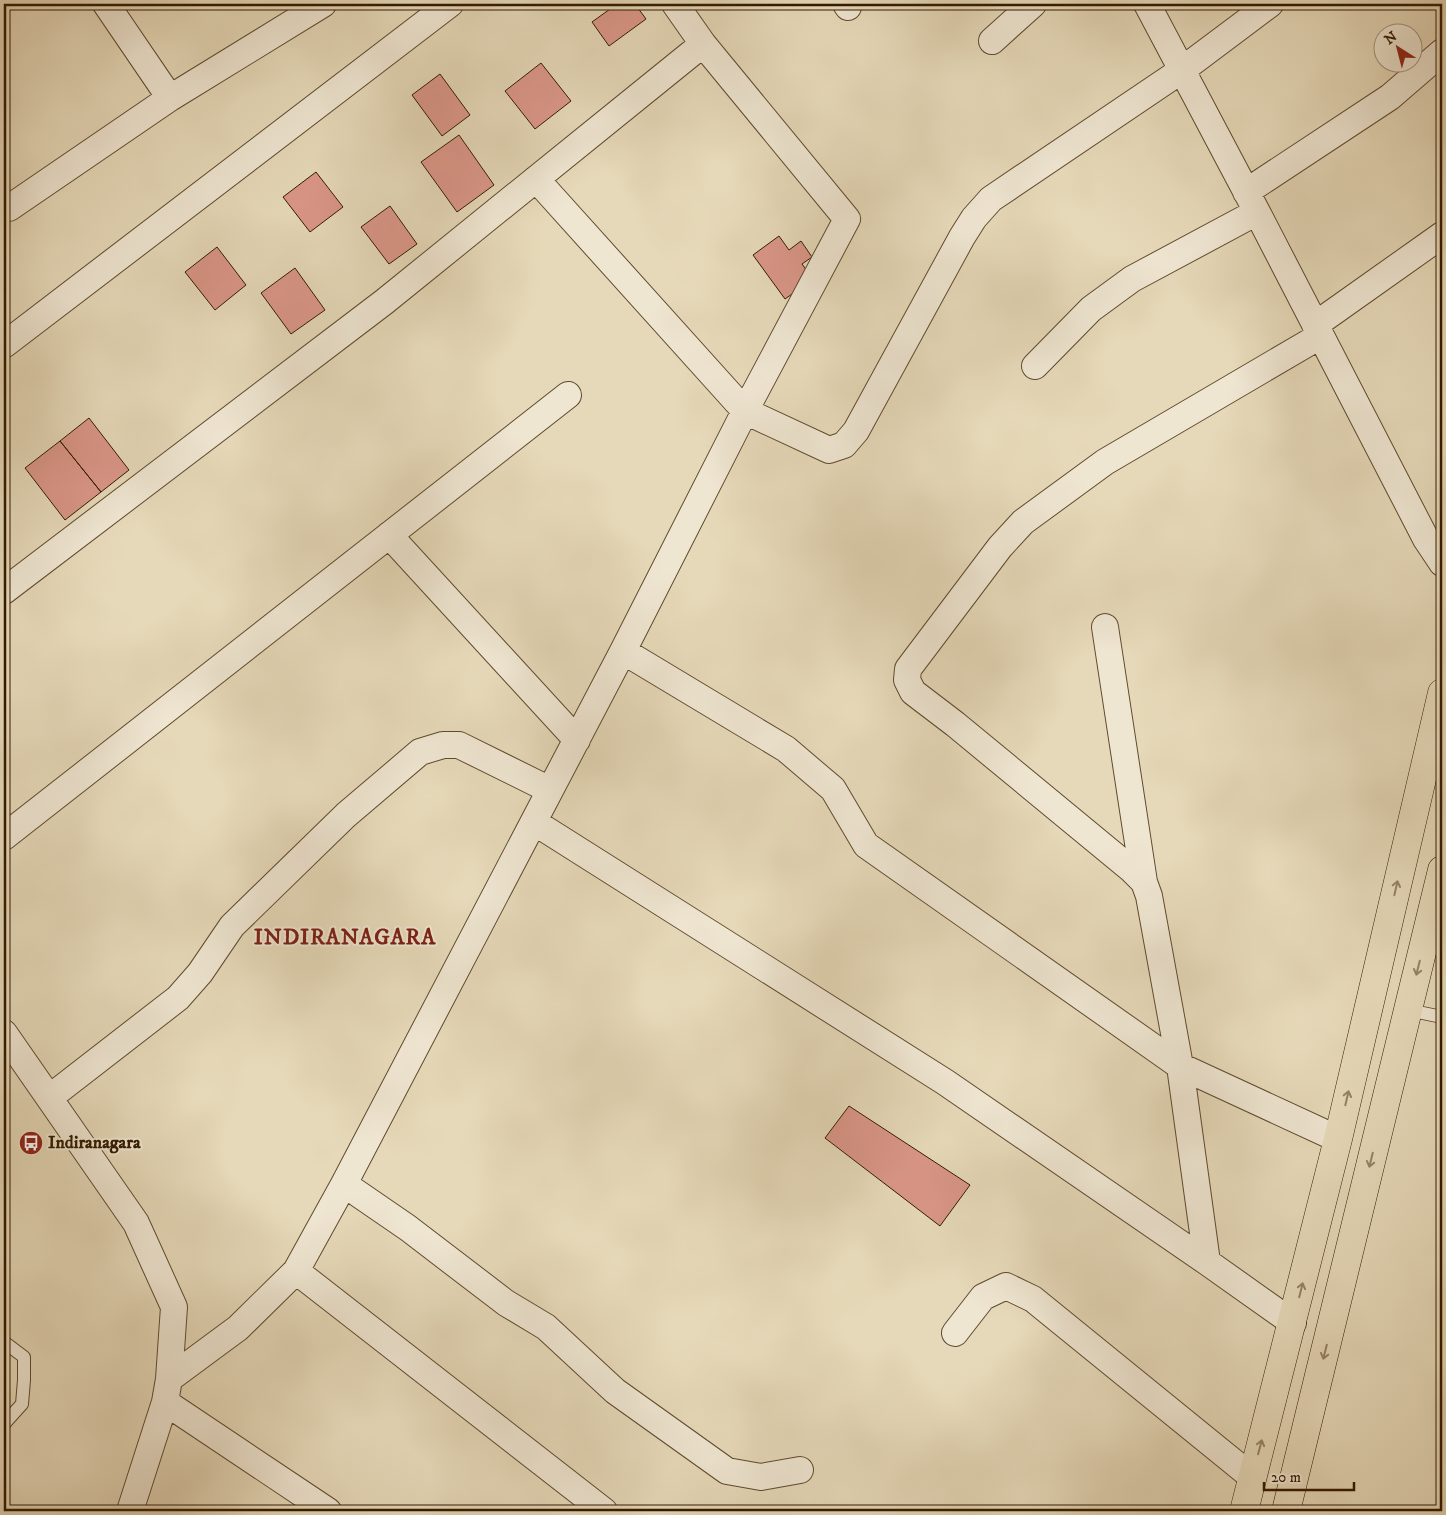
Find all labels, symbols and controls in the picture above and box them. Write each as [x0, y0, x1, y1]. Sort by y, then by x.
north arrow [1374, 22, 1424, 72]
text: N [1381, 27, 1401, 49]
one-way arrow [1392, 881, 1401, 897]
district label: INDIRANAGARA [254, 924, 436, 951]
one-way arrow [1413, 960, 1422, 976]
one-way arrow [1343, 1090, 1352, 1106]
bus stop icon: Indiranagara [18, 1130, 44, 1156]
place label: Indiranagara [48, 1132, 141, 1154]
one-way arrow [1366, 1152, 1375, 1168]
one-way arrow [1297, 1282, 1306, 1298]
one-way arrow [1320, 1344, 1329, 1360]
one-way arrow [1256, 1439, 1265, 1455]
scale bar [1264, 1460, 1354, 1492]
text: 20 m [1271, 1468, 1301, 1487]

